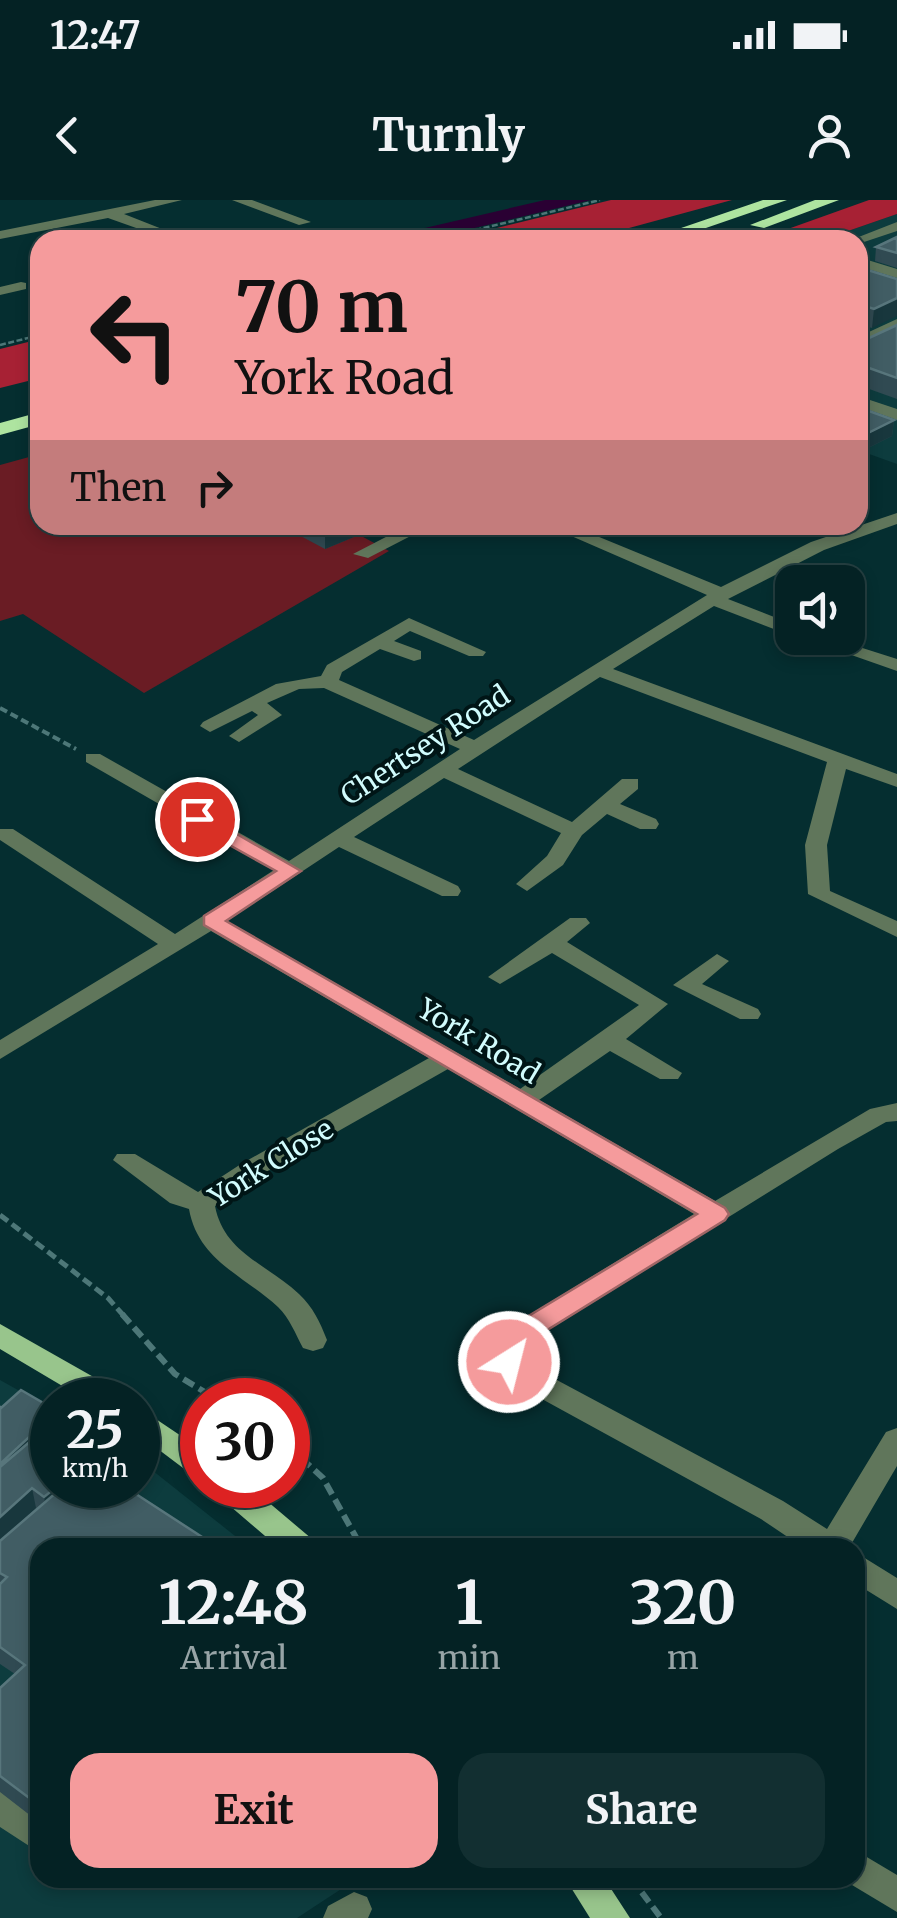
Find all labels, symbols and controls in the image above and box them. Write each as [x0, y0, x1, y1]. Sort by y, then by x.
text: 12:47 [50, 12, 141, 59]
text: Turnly [372, 107, 525, 163]
icon: back [40, 108, 95, 163]
icon: person [802, 108, 857, 163]
text: 70 m [235, 263, 408, 351]
icon: left [70, 270, 200, 400]
text: York Road [235, 350, 454, 406]
icon: right [187, 460, 242, 515]
text: Then [70, 464, 167, 511]
map controls [775, 565, 865, 655]
button: sound [775, 565, 865, 655]
street label: Chertsey Road [334, 677, 516, 813]
pin [155, 777, 240, 862]
icon: arrive [170, 792, 225, 847]
street label: York Road [411, 990, 547, 1092]
street label: York Close [201, 1111, 340, 1216]
position arrow [457, 1310, 561, 1414]
speed limit sign: 30 [180, 1378, 310, 1508]
text: 25 [66, 1399, 124, 1462]
text: km/h [62, 1452, 128, 1484]
text: 12:48 [159, 1565, 309, 1640]
text: 1 [455, 1565, 483, 1640]
text: 320 [629, 1565, 736, 1640]
text: Arrival [180, 1638, 287, 1678]
text: min [437, 1638, 501, 1678]
text: m [667, 1638, 699, 1678]
button: Exit [70, 1753, 438, 1868]
button: Share [458, 1753, 825, 1868]

